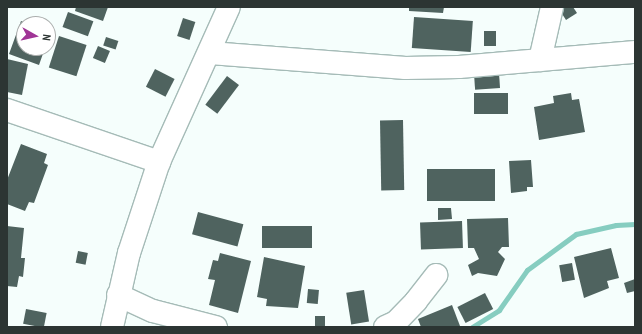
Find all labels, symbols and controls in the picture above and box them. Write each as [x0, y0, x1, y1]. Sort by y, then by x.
north arrow [16, 16, 56, 56]
text: N [40, 34, 54, 41]

